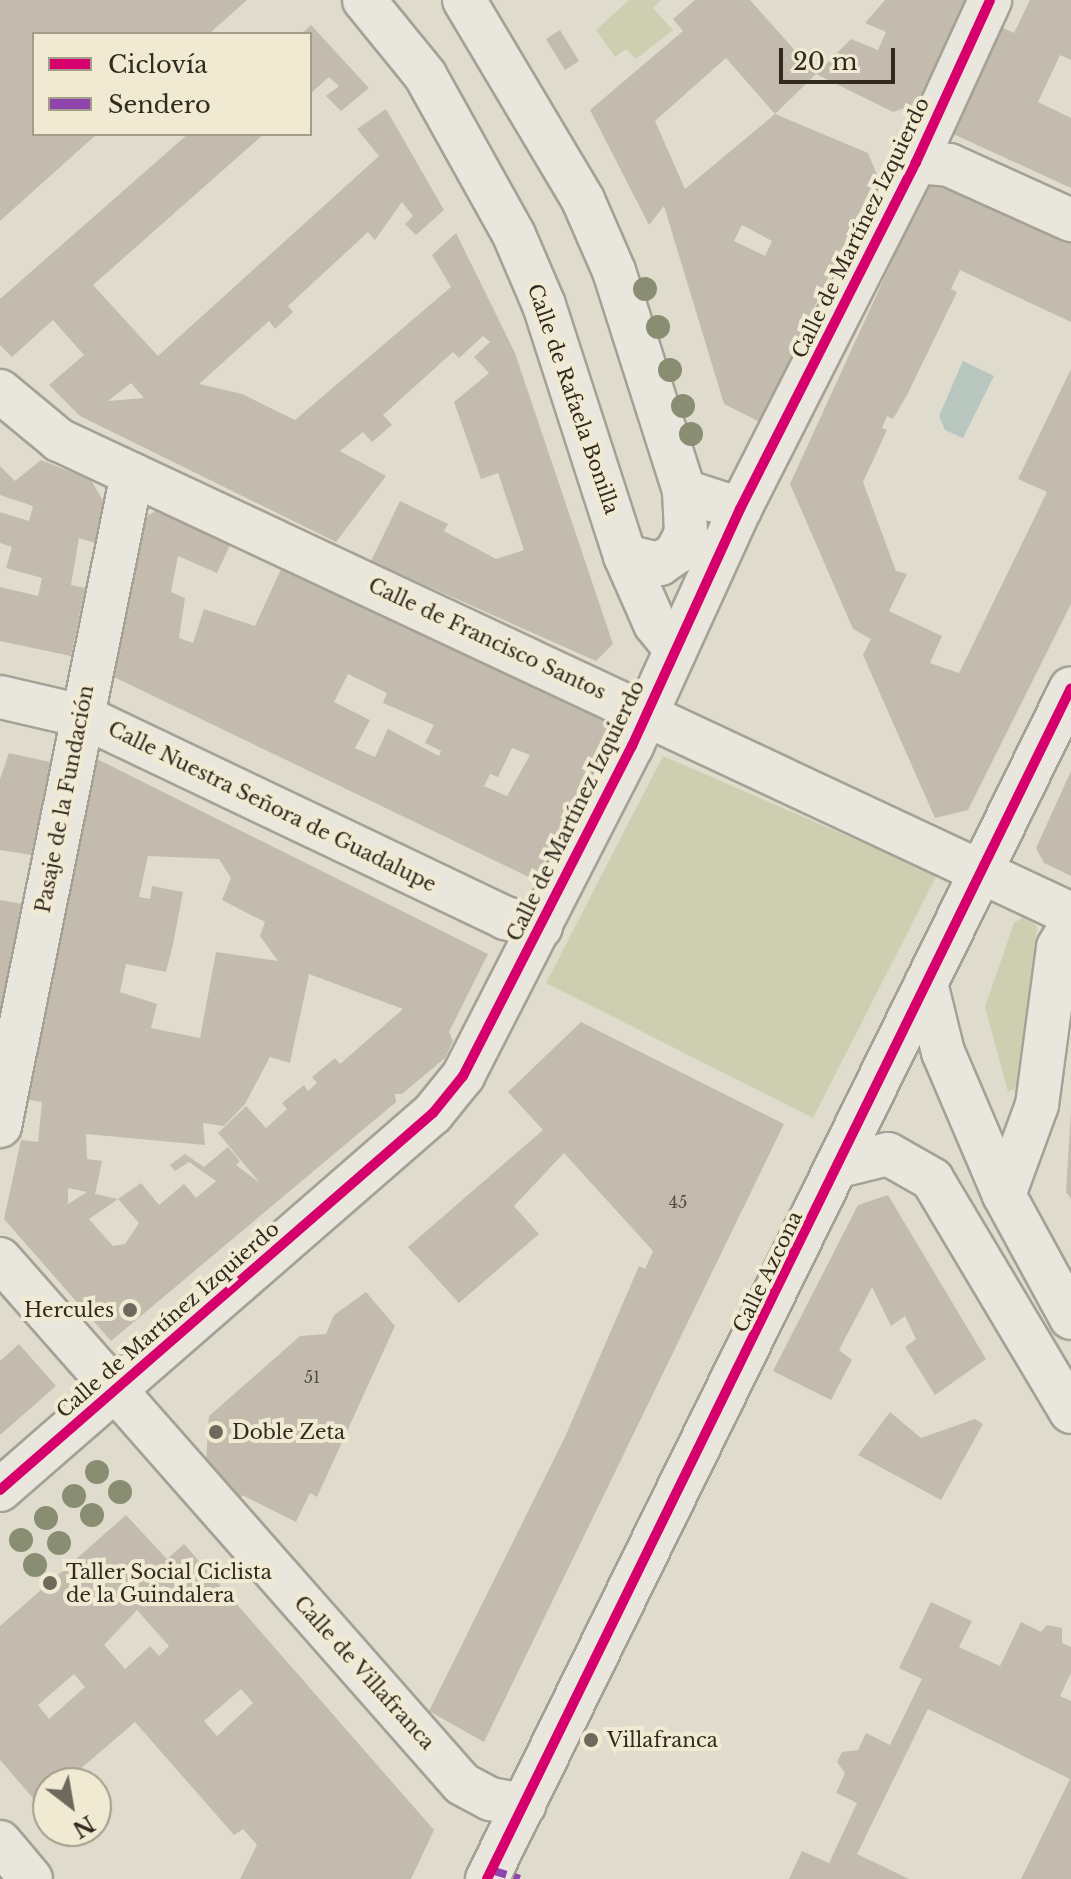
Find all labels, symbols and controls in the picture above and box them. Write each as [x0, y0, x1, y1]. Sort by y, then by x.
legend [32, 32, 312, 136]
scale bar [783, 32, 899, 82]
text: 20 m [793, 47, 858, 76]
text: Ciclovía [108, 50, 207, 79]
text: Sendero [108, 90, 211, 119]
street label: Calle de Martínez Izquierdo [787, 94, 935, 362]
street label: Calle de Rafaela Bonilla [522, 281, 624, 517]
street label: Calle de Francisco Santos [364, 573, 610, 705]
street label: Calle de Martínez Izquierdo [502, 677, 650, 945]
street label: Pasaje de la Fundación [31, 683, 99, 915]
street label: Calle Nuestra Señora de Guadalupe [104, 717, 440, 897]
house number: 45 [669, 1192, 687, 1212]
street label: Calle Azcona [728, 1207, 808, 1337]
street label: Calle de Martínez Izquierdo [52, 1217, 284, 1423]
place label: Hercules [24, 1298, 114, 1322]
marker: Hercules [121, 1301, 139, 1319]
house number: 51 [304, 1367, 320, 1387]
place label: Doble Zeta [232, 1420, 345, 1444]
marker: Doble Zeta [207, 1423, 225, 1441]
place label: Taller Social Ciclista de la Guindalera [66, 1560, 272, 1607]
marker: Taller Social Ciclista de la Guindalera [41, 1574, 59, 1592]
street label: Calle de Villafranca [289, 1591, 439, 1755]
place label: Villafranca [607, 1728, 718, 1752]
marker: Villafranca [582, 1731, 600, 1749]
north arrow [32, 1767, 112, 1847]
text: N [68, 1809, 99, 1843]

